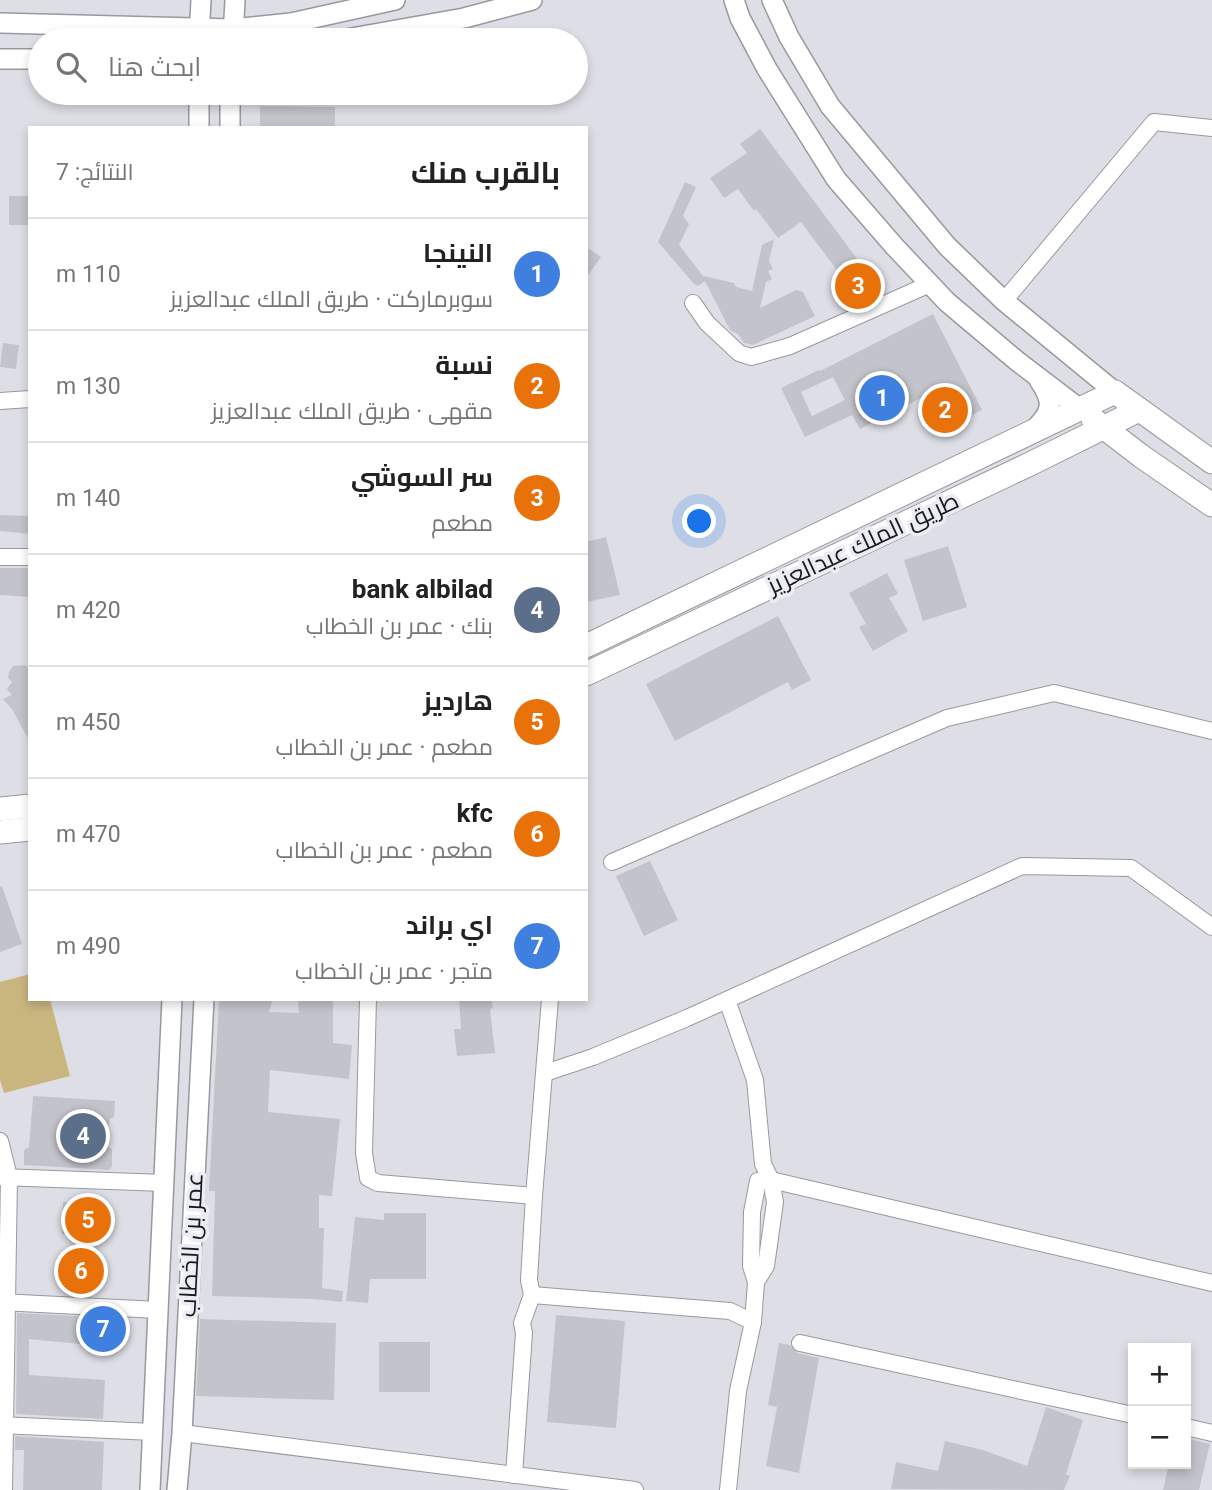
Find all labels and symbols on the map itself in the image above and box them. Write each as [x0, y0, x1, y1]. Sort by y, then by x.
pin: 3 [835, 260, 881, 312]
pin: 1 [859, 372, 905, 424]
pin: 2 [922, 384, 968, 436]
street label: طريق الملك عبدالعزيز [761, 486, 964, 601]
your location [682, 504, 716, 538]
pin: 4 [60, 1110, 106, 1162]
street label: عمر بن الخطاب [173, 1172, 209, 1318]
pin: 5 [65, 1194, 111, 1246]
pin: 6 [58, 1245, 104, 1297]
pin: 7 [80, 1303, 126, 1355]

